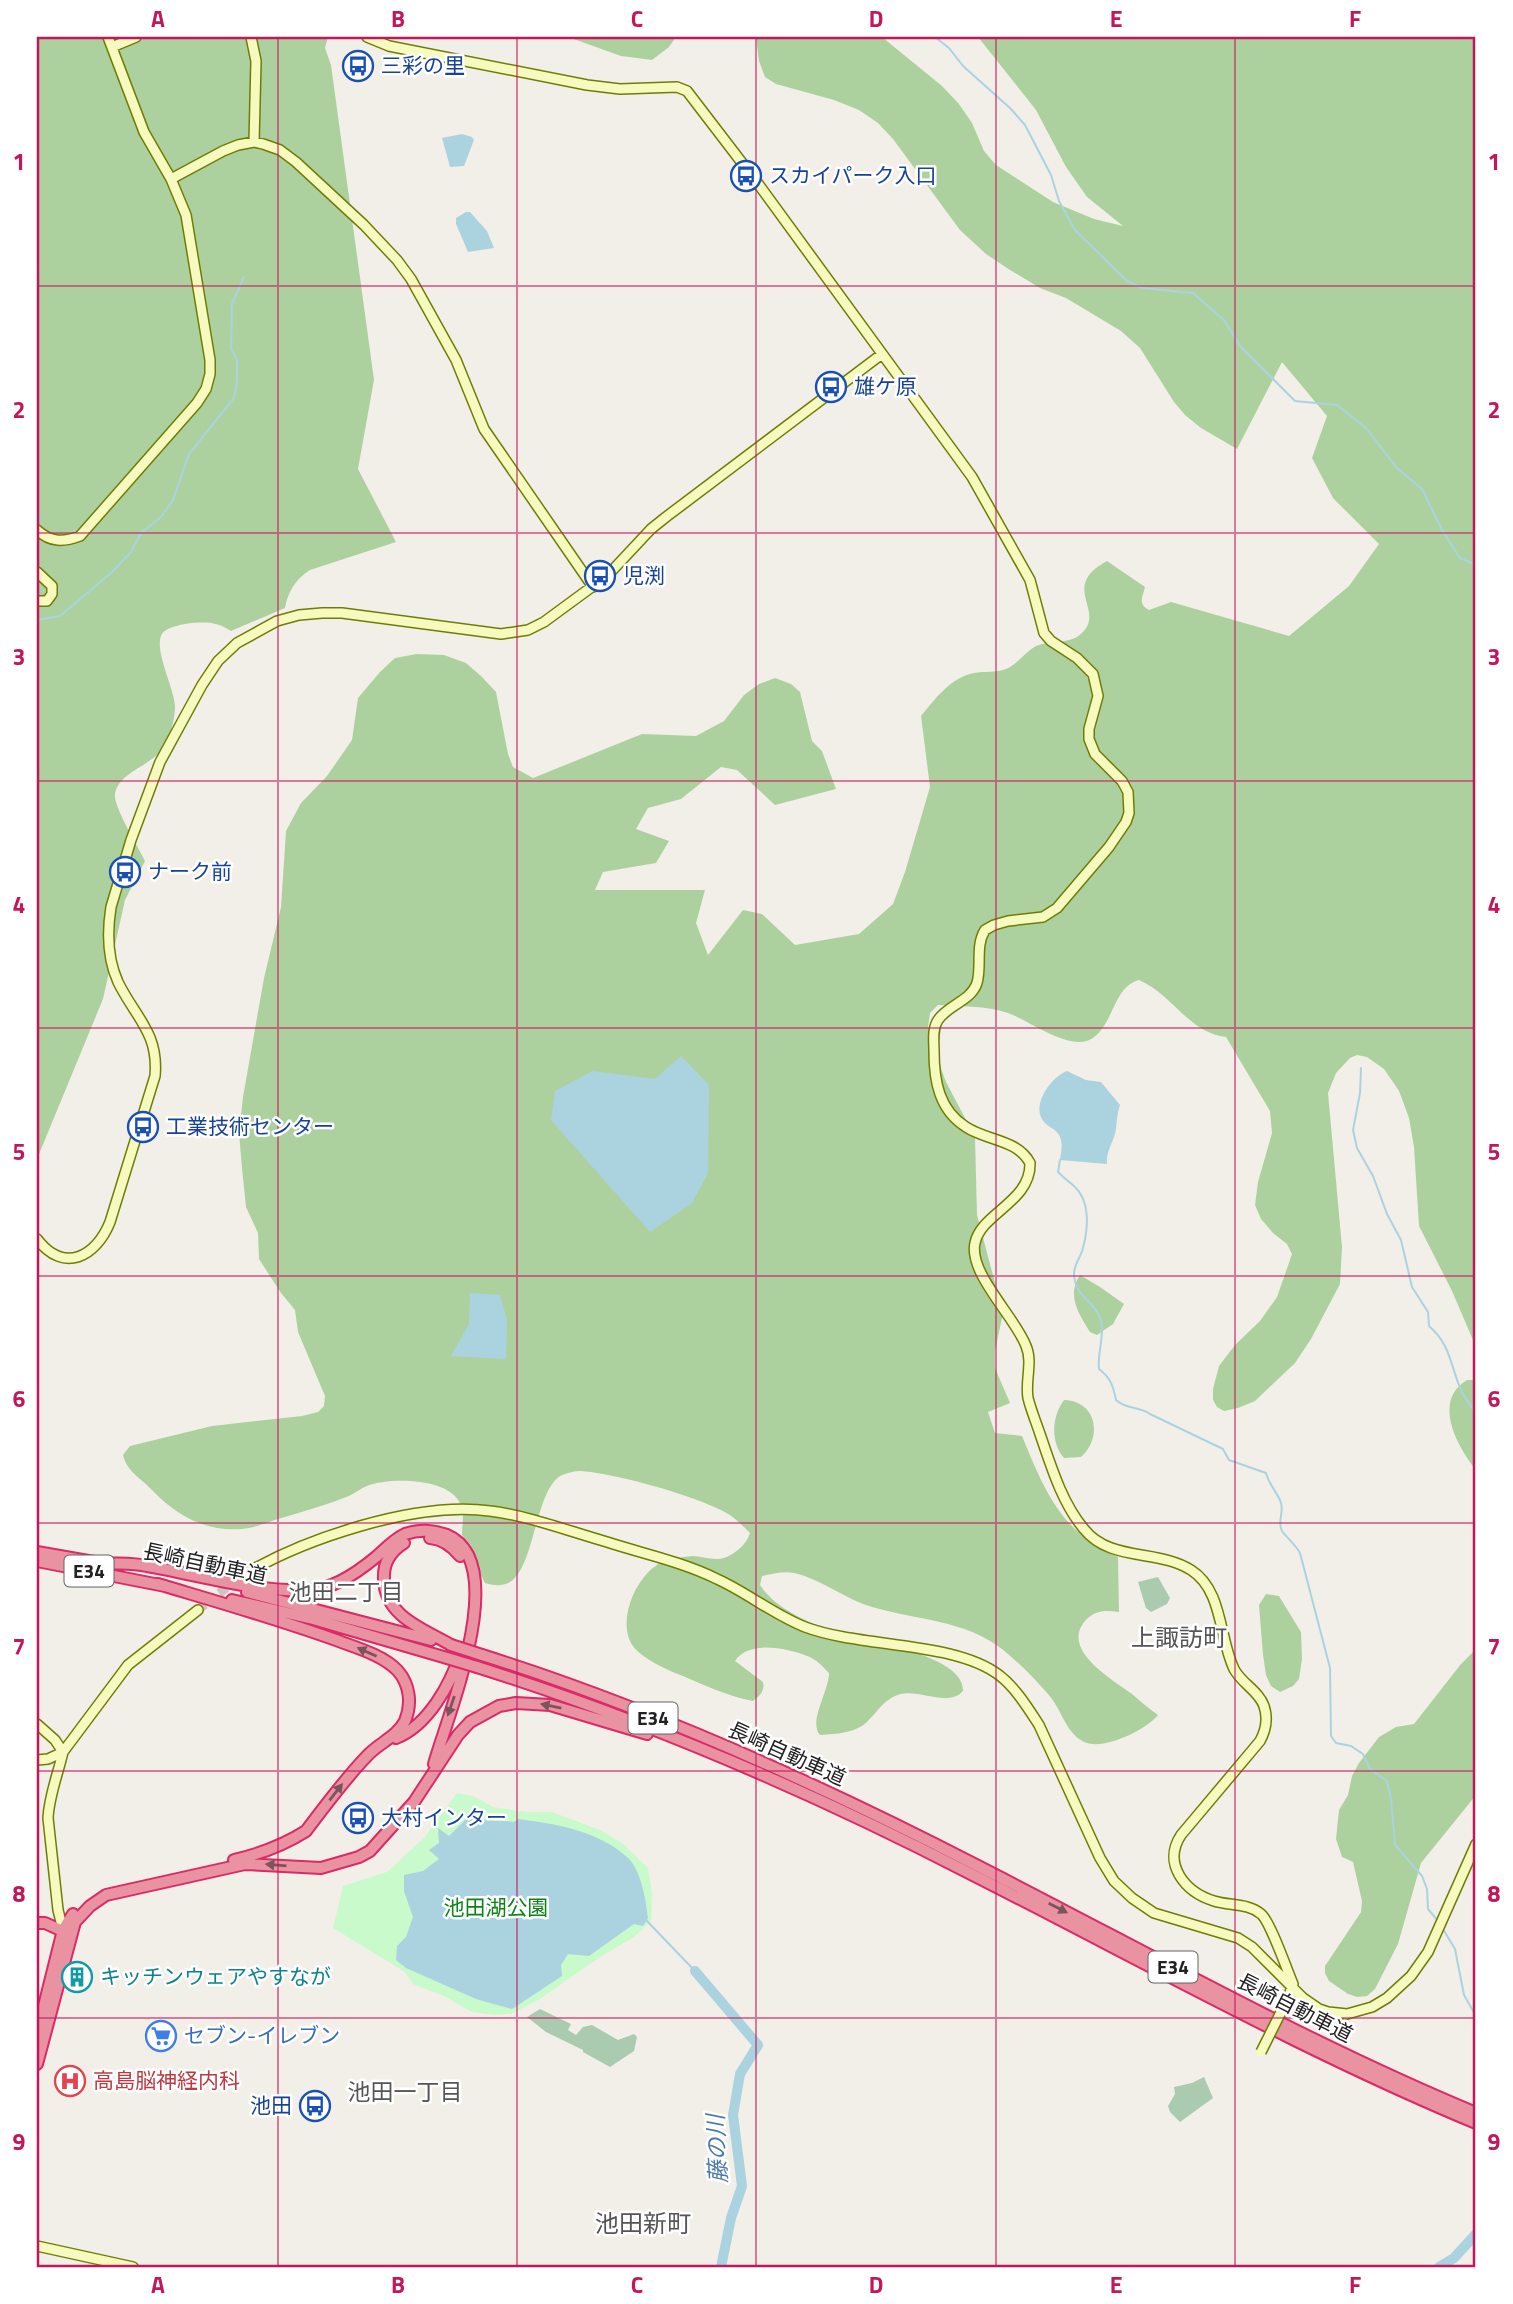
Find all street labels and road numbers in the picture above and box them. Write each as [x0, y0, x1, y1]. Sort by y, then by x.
street label: 長崎自動車道 [140, 1534, 270, 1592]
road number: E34 [64, 1555, 114, 1586]
road number: E34 [628, 1702, 678, 1734]
street label: 長崎自動車道 [723, 1713, 851, 1793]
road number: E34 [1148, 1952, 1198, 1982]
street label: 長崎自動車道 [1232, 1964, 1359, 2050]

